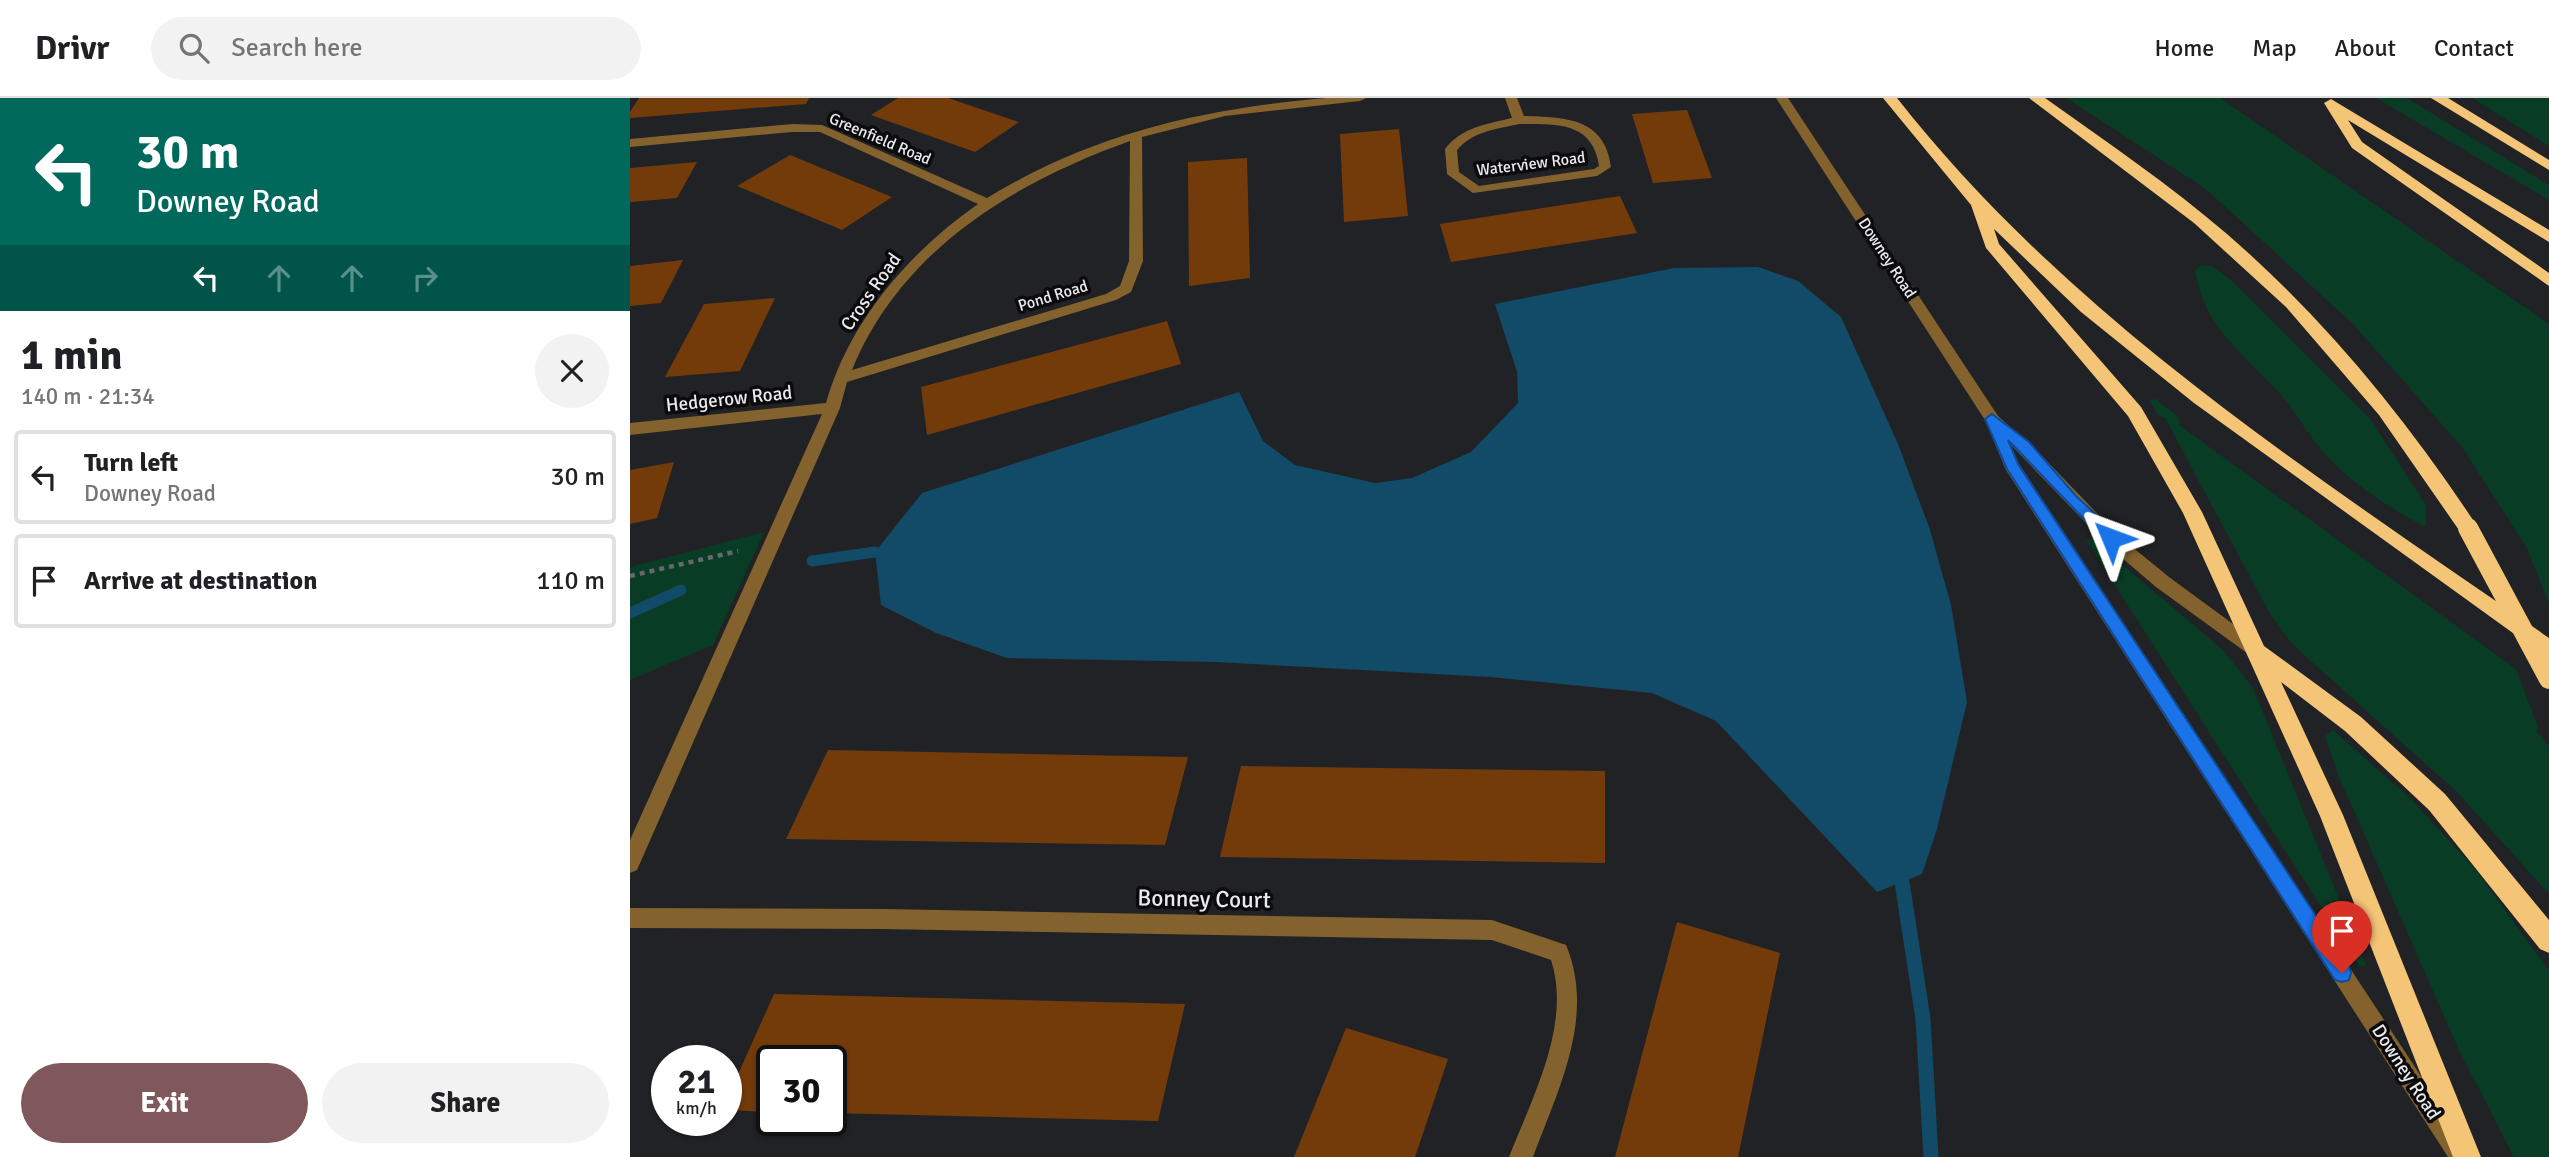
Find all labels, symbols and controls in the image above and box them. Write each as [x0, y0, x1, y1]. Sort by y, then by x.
search box [151, 17, 641, 80]
text: Drivr [35, 28, 109, 69]
icon: search [175, 29, 213, 67]
text: Search here [231, 32, 362, 64]
text: Home [2154, 33, 2214, 63]
text: Map [2252, 33, 2297, 63]
text: About [2335, 33, 2396, 63]
text: Contact [2434, 33, 2514, 63]
street label: Greenfield Road [826, 109, 934, 169]
text: 30 m [136, 122, 239, 182]
icon: left [21, 126, 112, 217]
street label: Waterview Road [1476, 147, 1586, 181]
text: Downey Road [136, 182, 320, 221]
street label: Downey Road [1854, 214, 1920, 302]
street label: Cross Road [836, 248, 906, 336]
icon: left [187, 259, 225, 297]
icon: ahead [260, 259, 298, 297]
icon: ahead [333, 259, 371, 297]
icon: right [406, 259, 444, 297]
street label: Pond Road [1016, 276, 1090, 316]
text: 1 min [21, 330, 122, 381]
button: close [535, 334, 609, 408]
street label: Hedgerow Road [665, 380, 793, 418]
text: 140 m · 21:34 [21, 382, 155, 411]
text: Turn left [84, 447, 178, 479]
icon: left [25, 458, 63, 496]
text: 30 m [550, 461, 605, 493]
text: Downey Road [84, 479, 216, 508]
position arrow [2074, 501, 2148, 575]
icon: arrive [25, 562, 63, 600]
text: Arrive at destination [84, 565, 317, 597]
text: 110 m [536, 565, 605, 597]
street label: Bonney Court [1137, 883, 1271, 915]
pin [2312, 901, 2372, 973]
icon: arrive [2323, 912, 2361, 950]
street label: Downey Road [2366, 1020, 2446, 1124]
speed limit sign: 30 [756, 1045, 847, 1136]
text: 21 [678, 1060, 715, 1103]
button: Exit [21, 1063, 308, 1143]
button: Share [322, 1063, 609, 1143]
text: km/h [676, 1097, 717, 1119]

